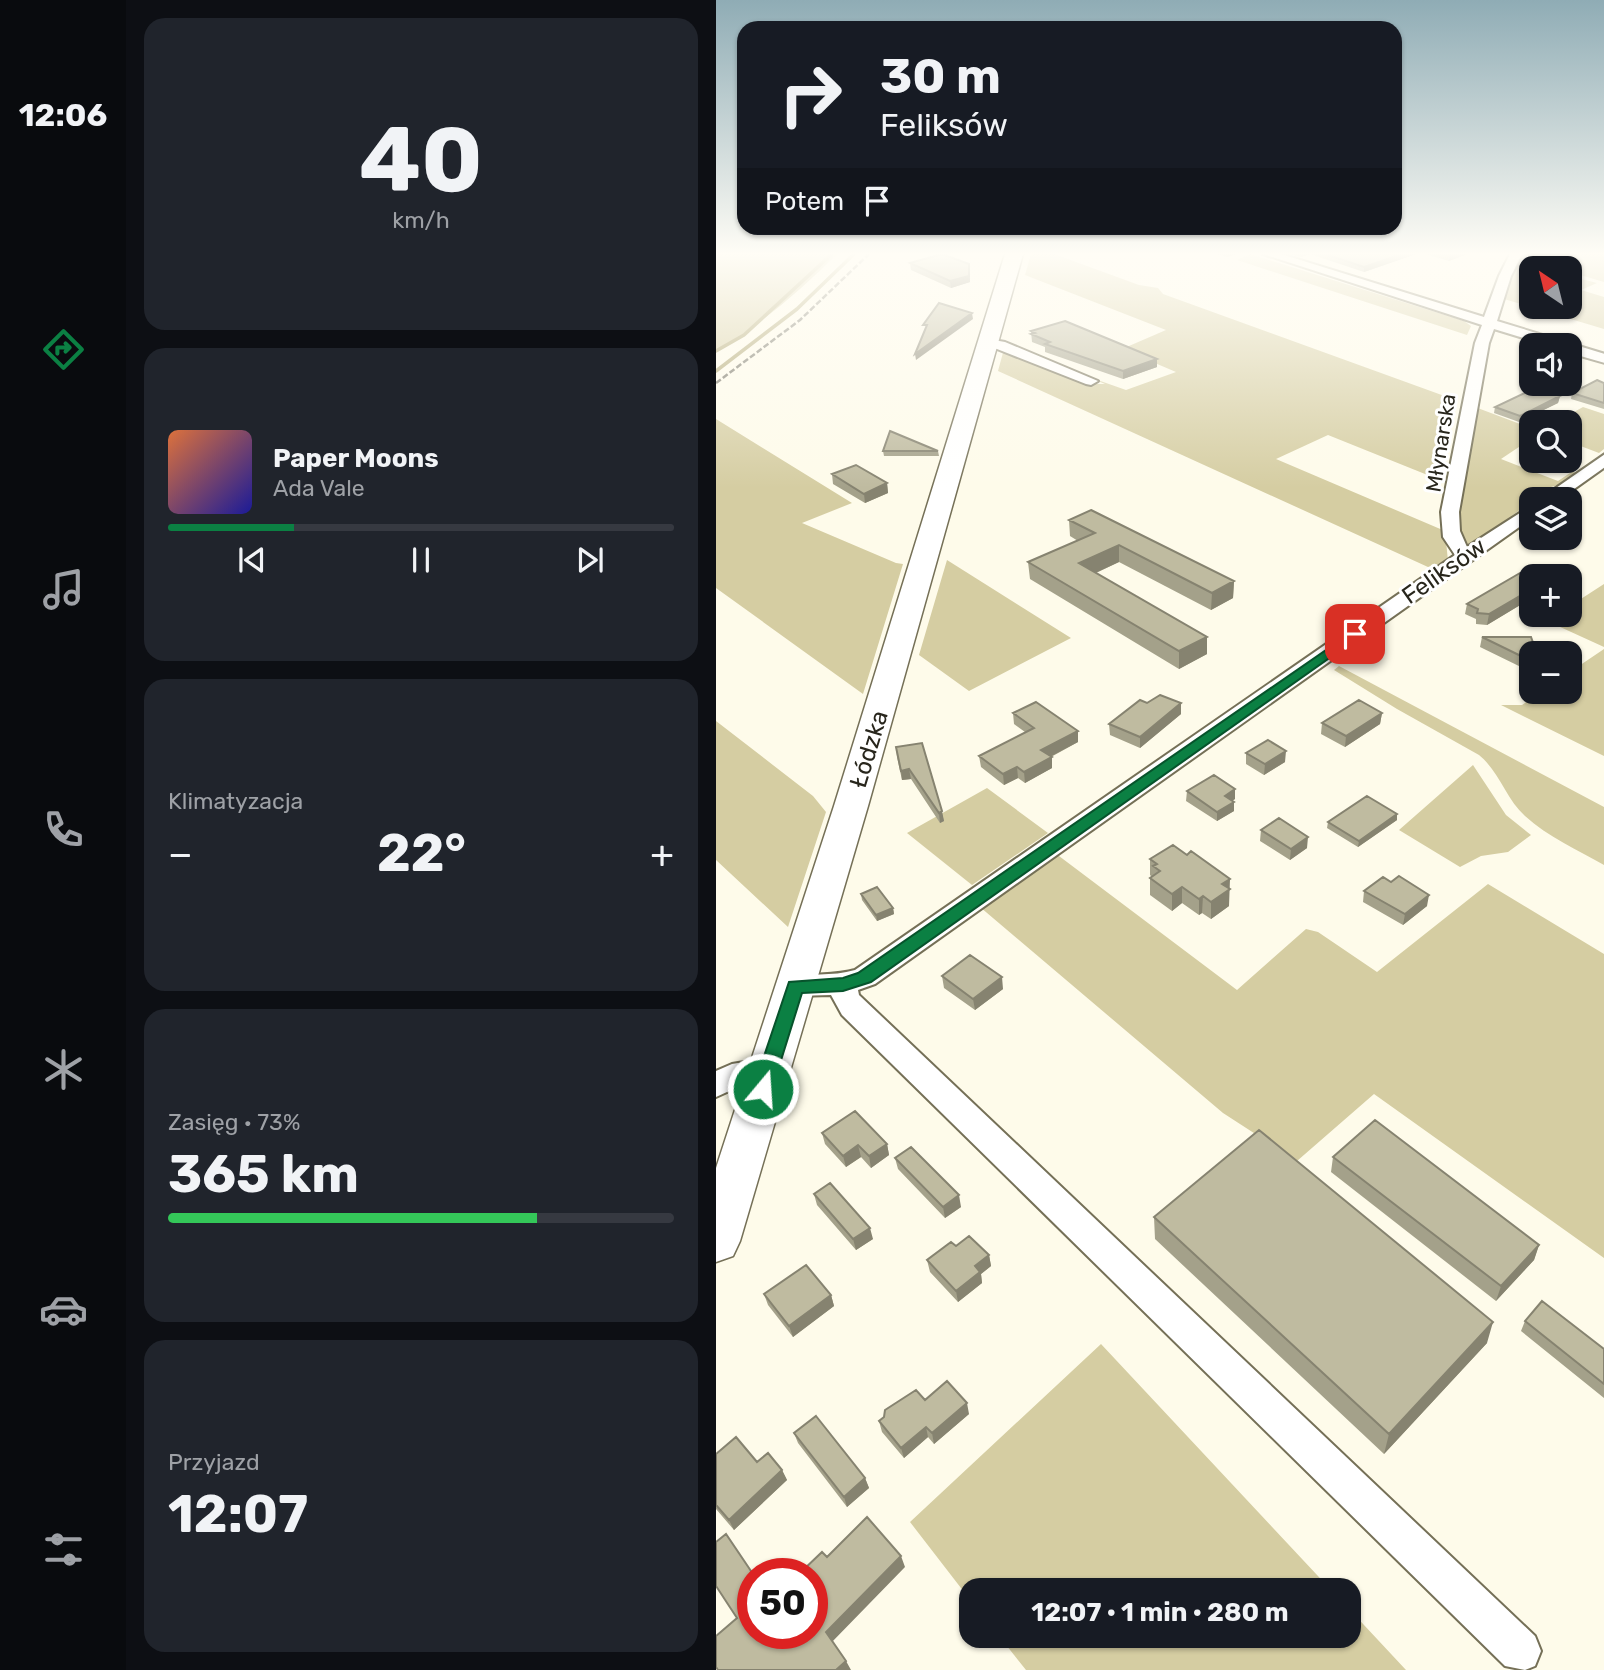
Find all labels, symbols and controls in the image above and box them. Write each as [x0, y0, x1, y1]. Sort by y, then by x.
text: 30 m [880, 47, 1001, 105]
icon: right [765, 49, 856, 140]
text: 12:06 [19, 96, 107, 134]
text: 40 [359, 106, 483, 214]
text: Feliksów [880, 106, 1008, 144]
icon: arrive [858, 182, 896, 220]
text: Potem [765, 186, 844, 217]
text: km/h [392, 206, 450, 234]
north arrow [1519, 256, 1582, 318]
map controls [1519, 256, 1582, 704]
icon: directions [39, 325, 88, 374]
button: sound [1519, 333, 1582, 396]
street label: Młynarska [1420, 392, 1461, 494]
button: search [1519, 410, 1582, 473]
text: Paper Moons [273, 443, 439, 474]
text: Ada Vale [273, 474, 365, 502]
button: layers [1519, 487, 1582, 550]
street label: Feliksów [1397, 532, 1491, 610]
icon: previous [233, 541, 271, 579]
icon: pause [402, 541, 440, 579]
icon: next [571, 541, 609, 579]
button: + [1519, 564, 1582, 627]
icon: music [39, 565, 88, 614]
pin [1325, 604, 1385, 664]
icon: arrive [1336, 615, 1374, 653]
button: − [1519, 641, 1582, 704]
street label: Łódzka [844, 707, 894, 791]
text: Klimatyzacja [168, 787, 303, 815]
icon: phone [39, 805, 88, 854]
text: 22° [377, 822, 466, 884]
text: − [168, 831, 193, 877]
text: + [650, 831, 674, 877]
icon: climate [39, 1045, 88, 1094]
position arrow [726, 1052, 800, 1126]
text: Zasięg · 73% [168, 1108, 300, 1136]
text: 365 km [168, 1143, 359, 1205]
icon: car [39, 1285, 88, 1334]
text: Przyjazd [168, 1448, 260, 1476]
text: 12:07 [168, 1483, 308, 1545]
icon: filters [39, 1525, 88, 1574]
speed limit sign: 50 [737, 1558, 828, 1649]
text: 12:07 · 1 min · 280 m [1031, 1597, 1289, 1628]

